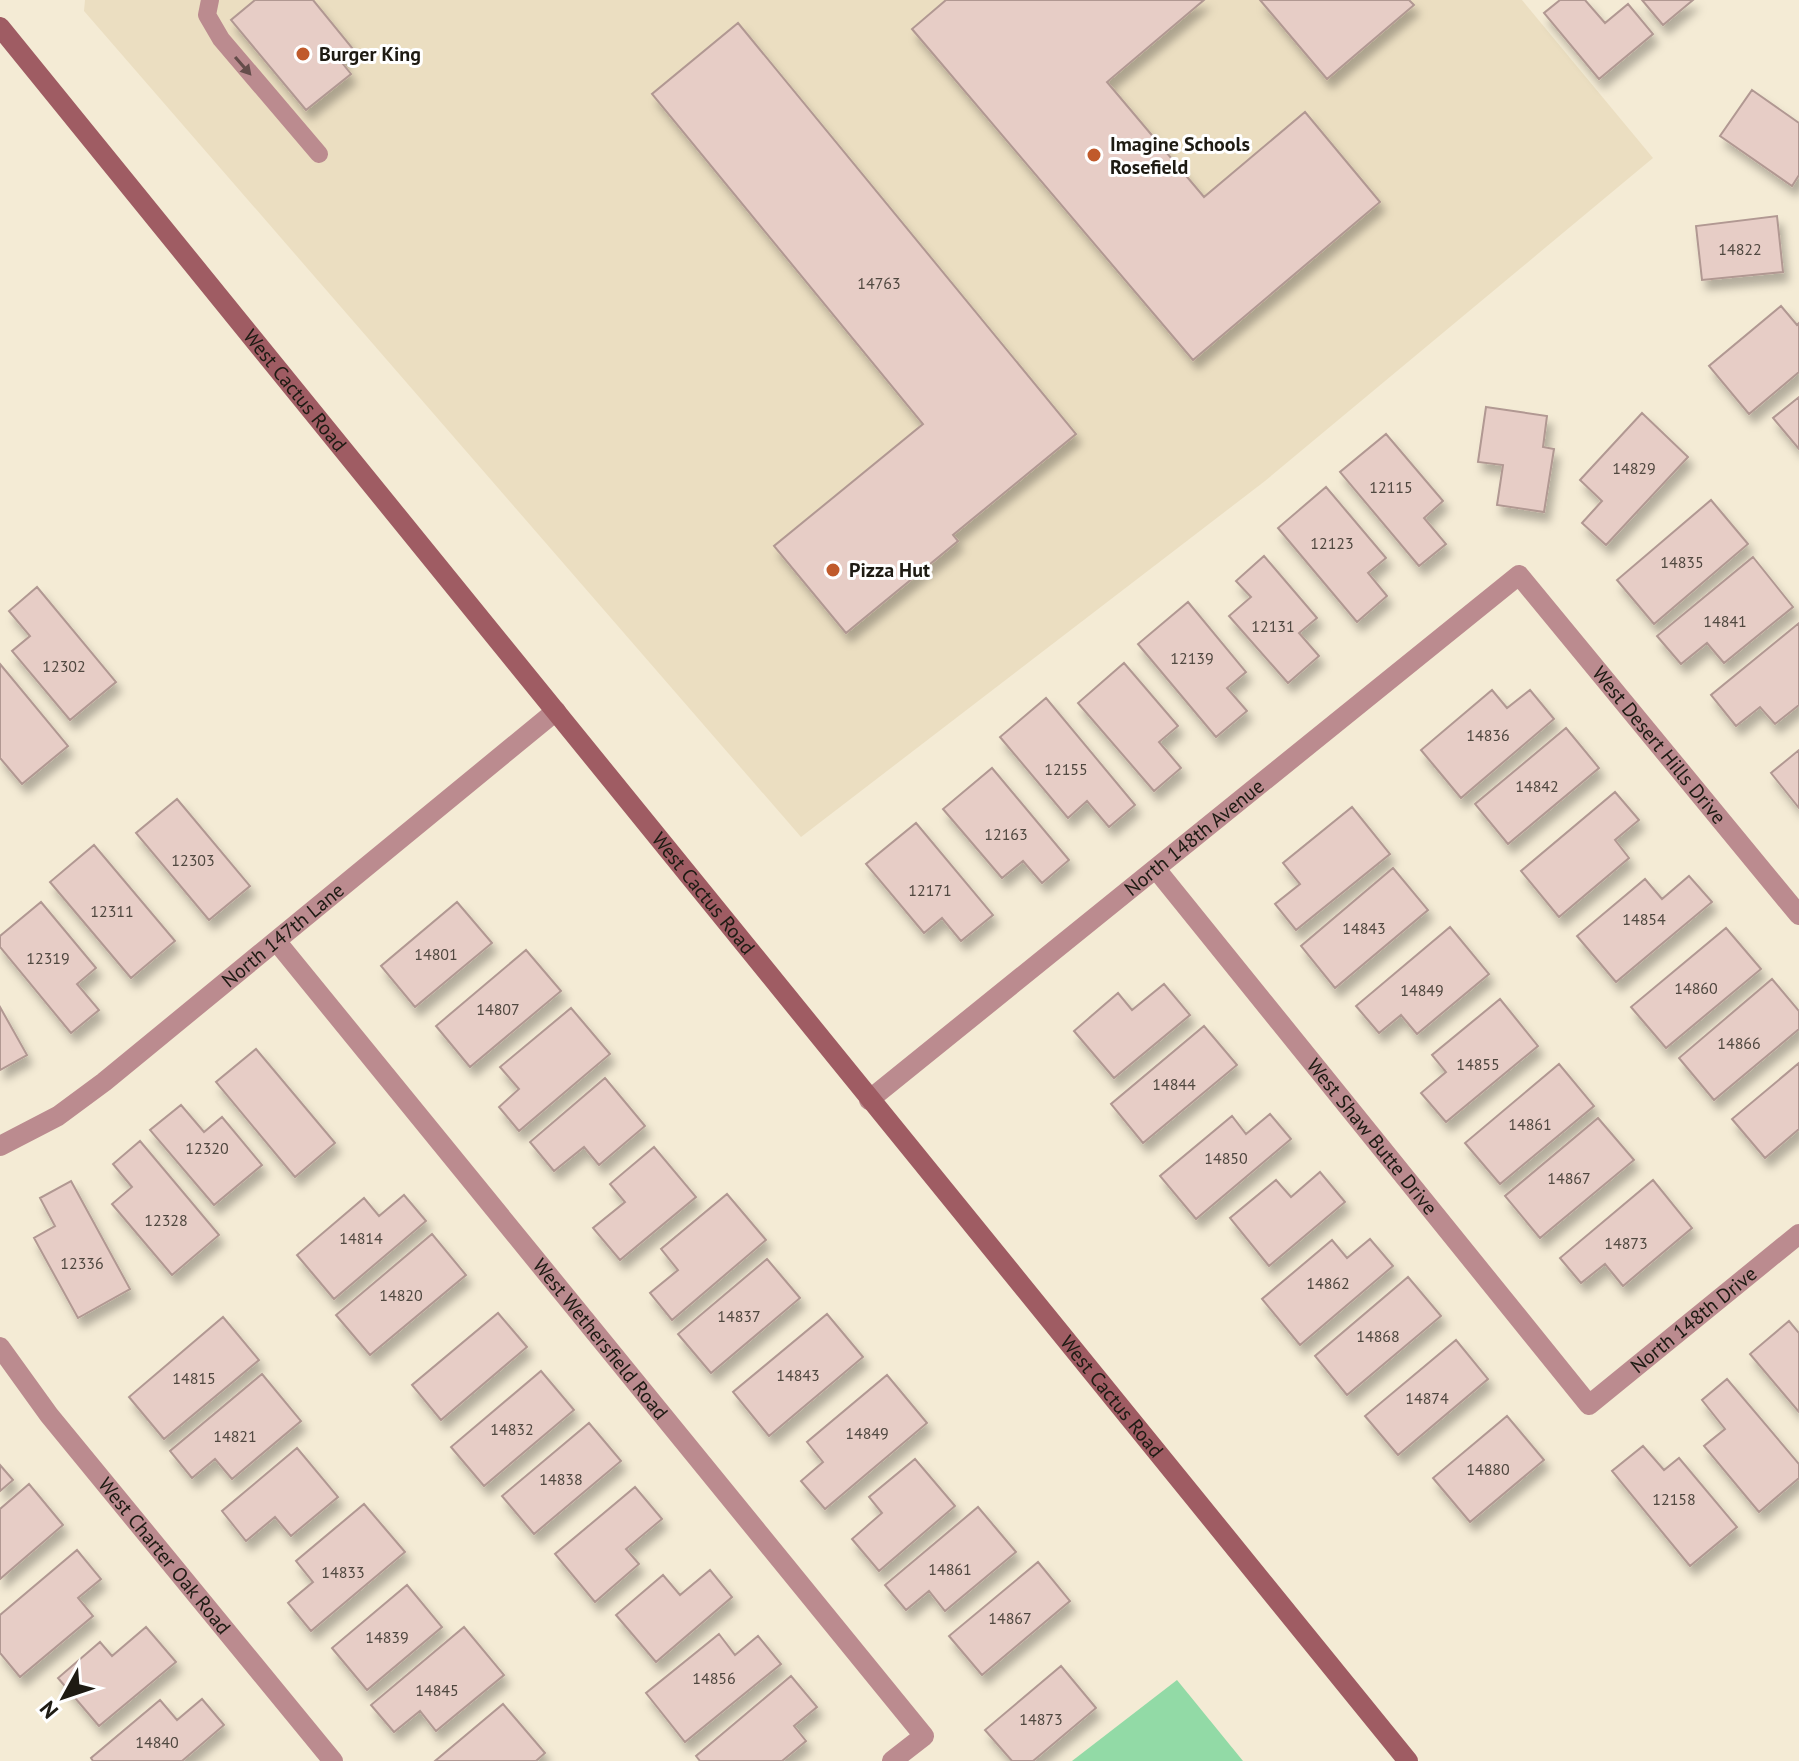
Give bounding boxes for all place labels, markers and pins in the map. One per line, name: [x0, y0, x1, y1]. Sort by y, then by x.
place label: Burger King: [319, 41, 421, 67]
marker: Burger King: [294, 45, 312, 63]
place label: Imagine Schools Rosefield: [1110, 131, 1250, 180]
marker: Imagine Schools Rosefield: [1085, 146, 1103, 164]
place label: Pizza Hut: [849, 557, 930, 583]
marker: Pizza Hut: [824, 561, 842, 579]

